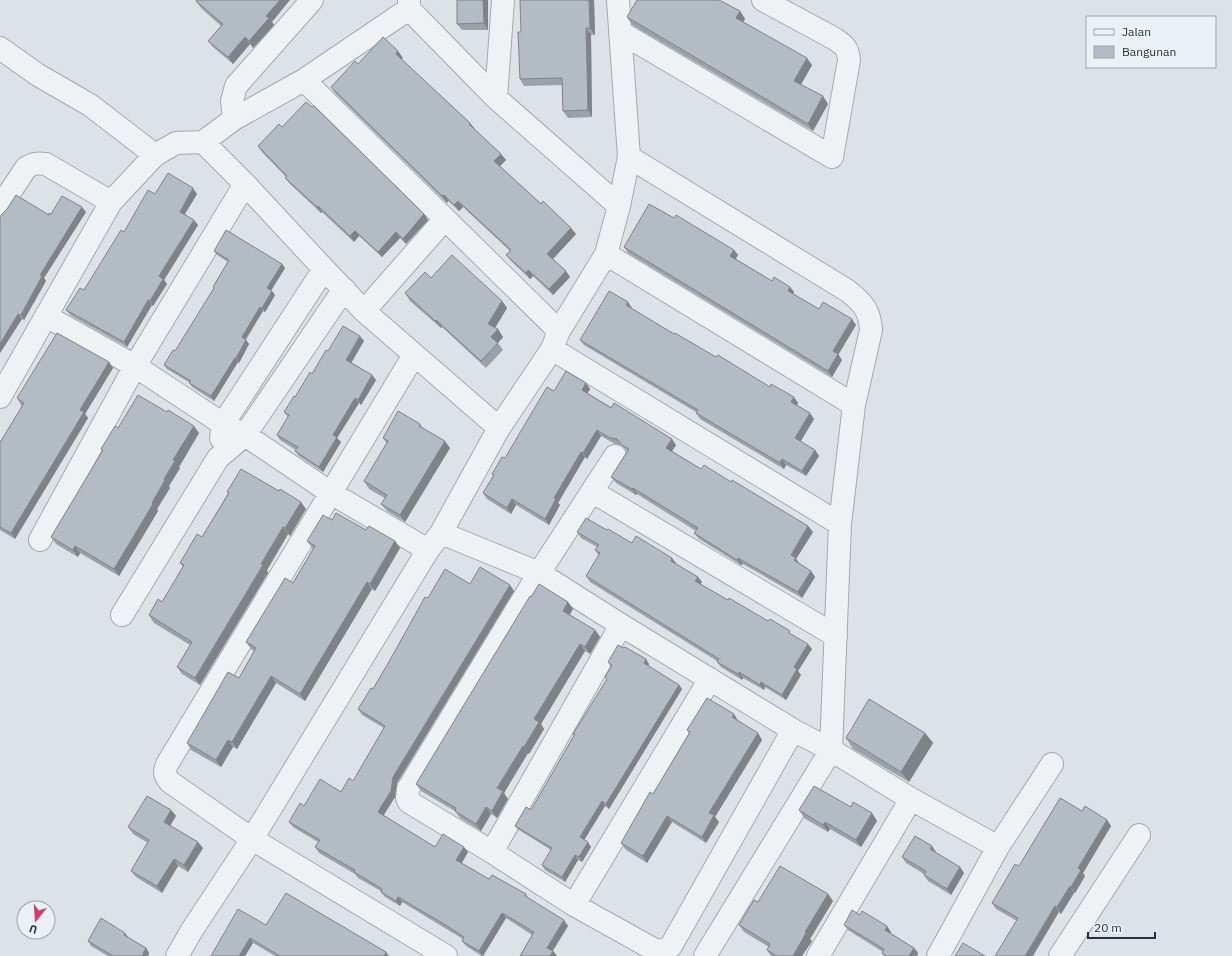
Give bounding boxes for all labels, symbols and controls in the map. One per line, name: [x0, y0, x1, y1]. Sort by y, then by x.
legend: [1086, 16, 1216, 68]
text: Jalan: [1122, 24, 1151, 39]
text: Bangunan: [1122, 44, 1176, 59]
north arrow: [16, 900, 56, 940]
scale bar: [1088, 914, 1155, 940]
text: 20 m: [1094, 920, 1122, 935]
text: U: [27, 922, 39, 937]

